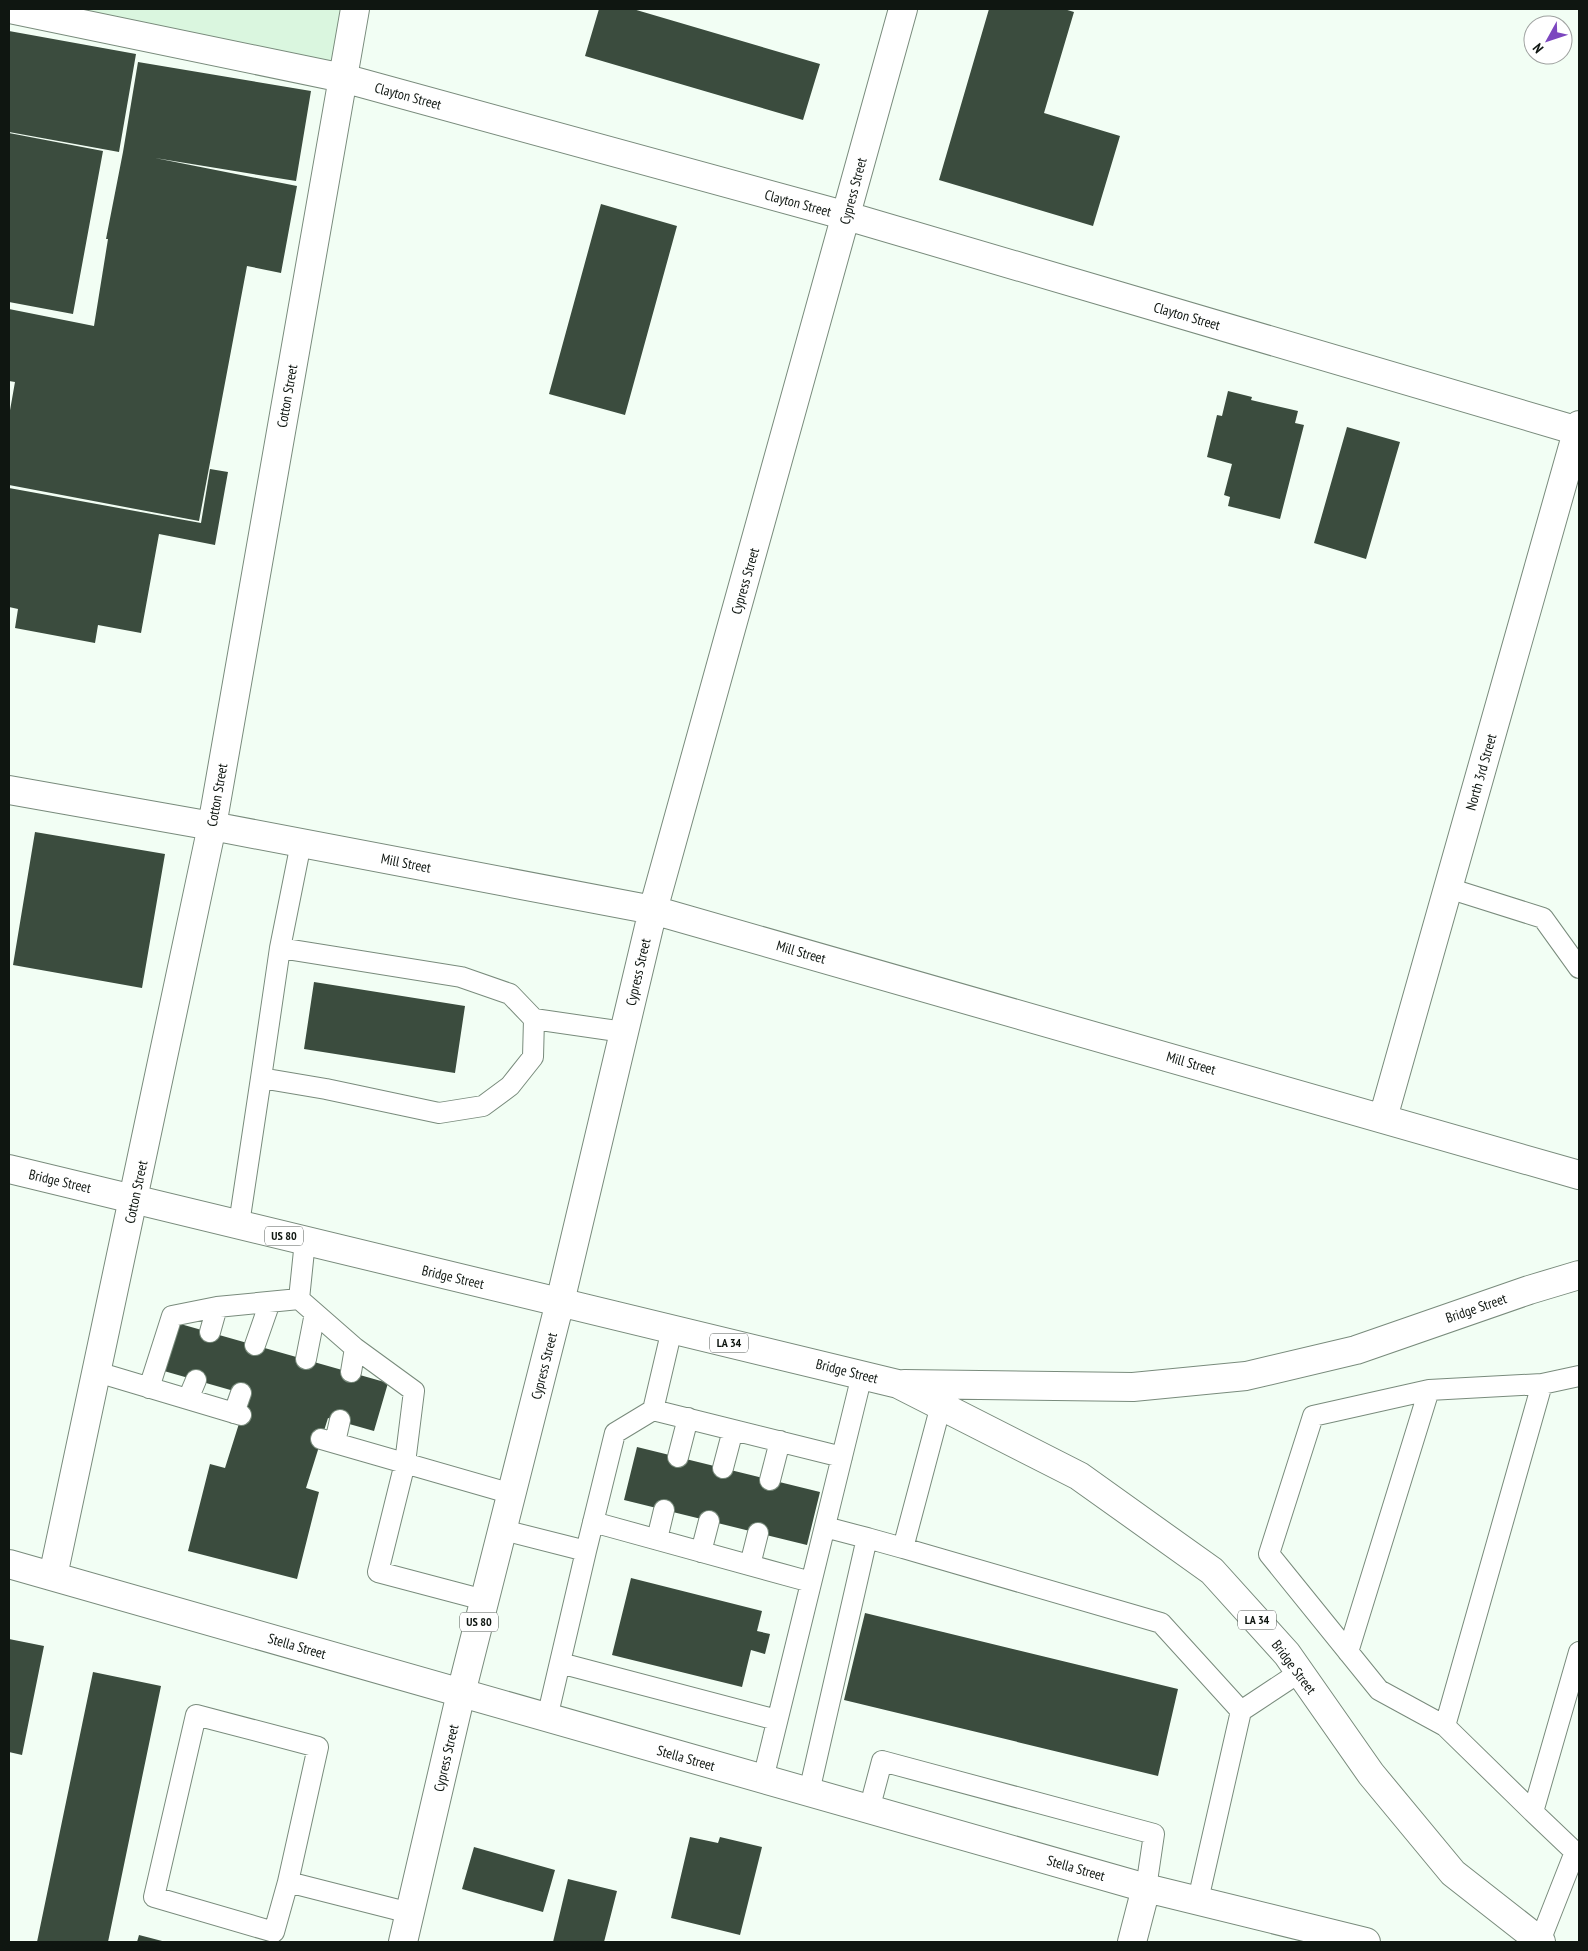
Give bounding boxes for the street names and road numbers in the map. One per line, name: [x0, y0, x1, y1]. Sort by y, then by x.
street label: Clayton Street: [373, 78, 444, 114]
street label: Cypress Street: [835, 156, 871, 226]
street label: Clayton Street: [763, 185, 834, 221]
street label: Clayton Street: [1152, 298, 1223, 334]
street label: Cotton Street: [273, 363, 301, 429]
street label: Cypress Street: [727, 546, 763, 616]
street label: North 3rd Street: [1461, 731, 1501, 812]
street label: Cotton Street: [203, 762, 231, 828]
street label: Mill Street: [380, 849, 433, 877]
street label: Mill Street: [774, 936, 828, 968]
street label: Cypress Street: [622, 937, 654, 1007]
street label: Mill Street: [1164, 1047, 1218, 1079]
street label: Cotton Street: [121, 1159, 151, 1225]
street label: Bridge Street: [27, 1165, 93, 1197]
road number: US 80: [265, 1226, 303, 1246]
street label: Bridge Street: [420, 1261, 486, 1293]
street label: Bridge Street: [1443, 1289, 1509, 1327]
street label: Cypress Street: [527, 1331, 561, 1401]
road number: LA 34: [710, 1334, 748, 1352]
street label: Bridge Street: [814, 1355, 880, 1387]
road number: LA 34: [1238, 1610, 1276, 1630]
road number: US 80: [460, 1612, 498, 1631]
street label: Stella Street: [266, 1629, 328, 1663]
street label: Bridge Street: [1268, 1636, 1320, 1698]
street label: Cypress Street: [430, 1723, 462, 1793]
street label: Stella Street: [655, 1741, 717, 1775]
street label: Stella Street: [1045, 1851, 1107, 1885]

